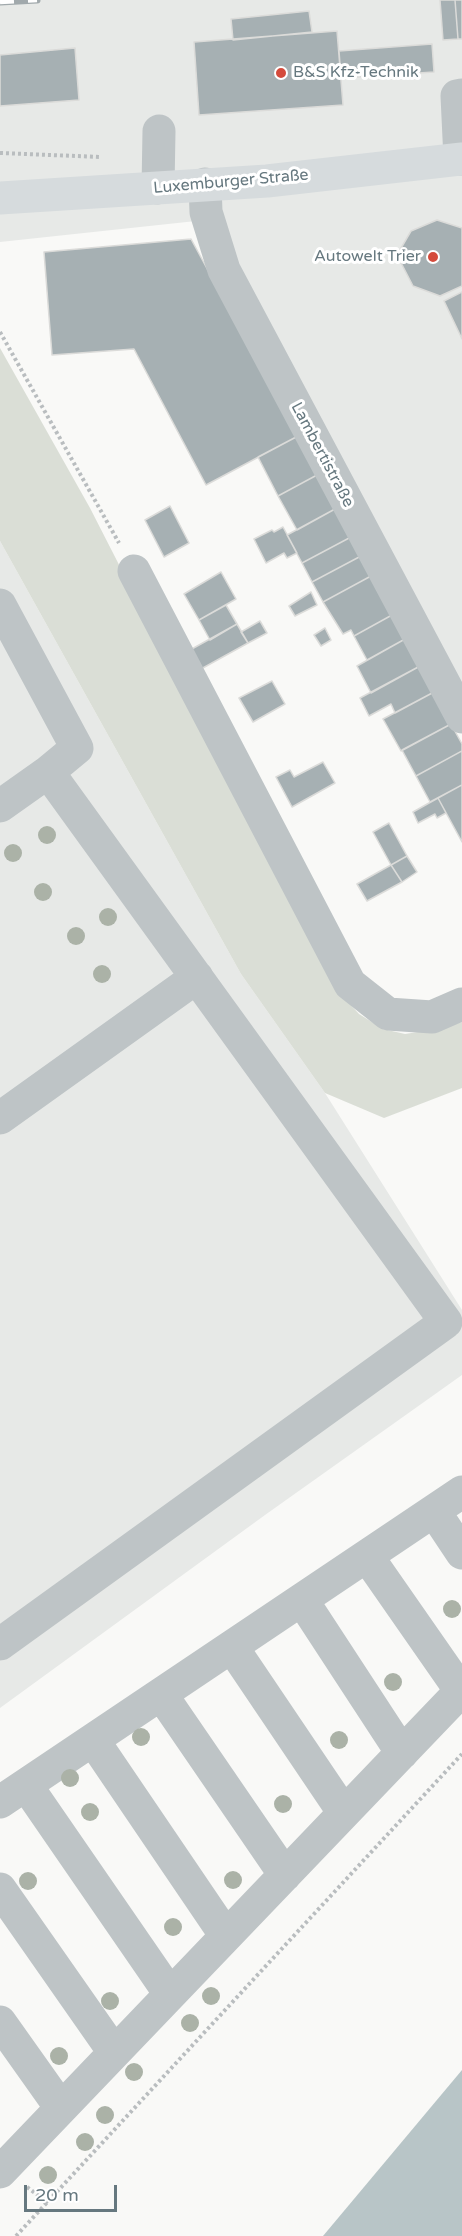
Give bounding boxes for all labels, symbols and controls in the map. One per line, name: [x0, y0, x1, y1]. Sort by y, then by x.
place label: B&S Kfz-Technik: [293, 63, 419, 83]
marker: B&S Kfz-Technik: [274, 66, 288, 80]
street label: Luxemburger Straße: [153, 166, 309, 198]
place label: Autowelt Trier: [314, 247, 421, 267]
marker: Autowelt Trier: [426, 250, 440, 264]
street label: Lambertistraße: [286, 399, 358, 511]
scale bar: [27, 2173, 120, 2211]
text: 20 m: [35, 2184, 79, 2206]

